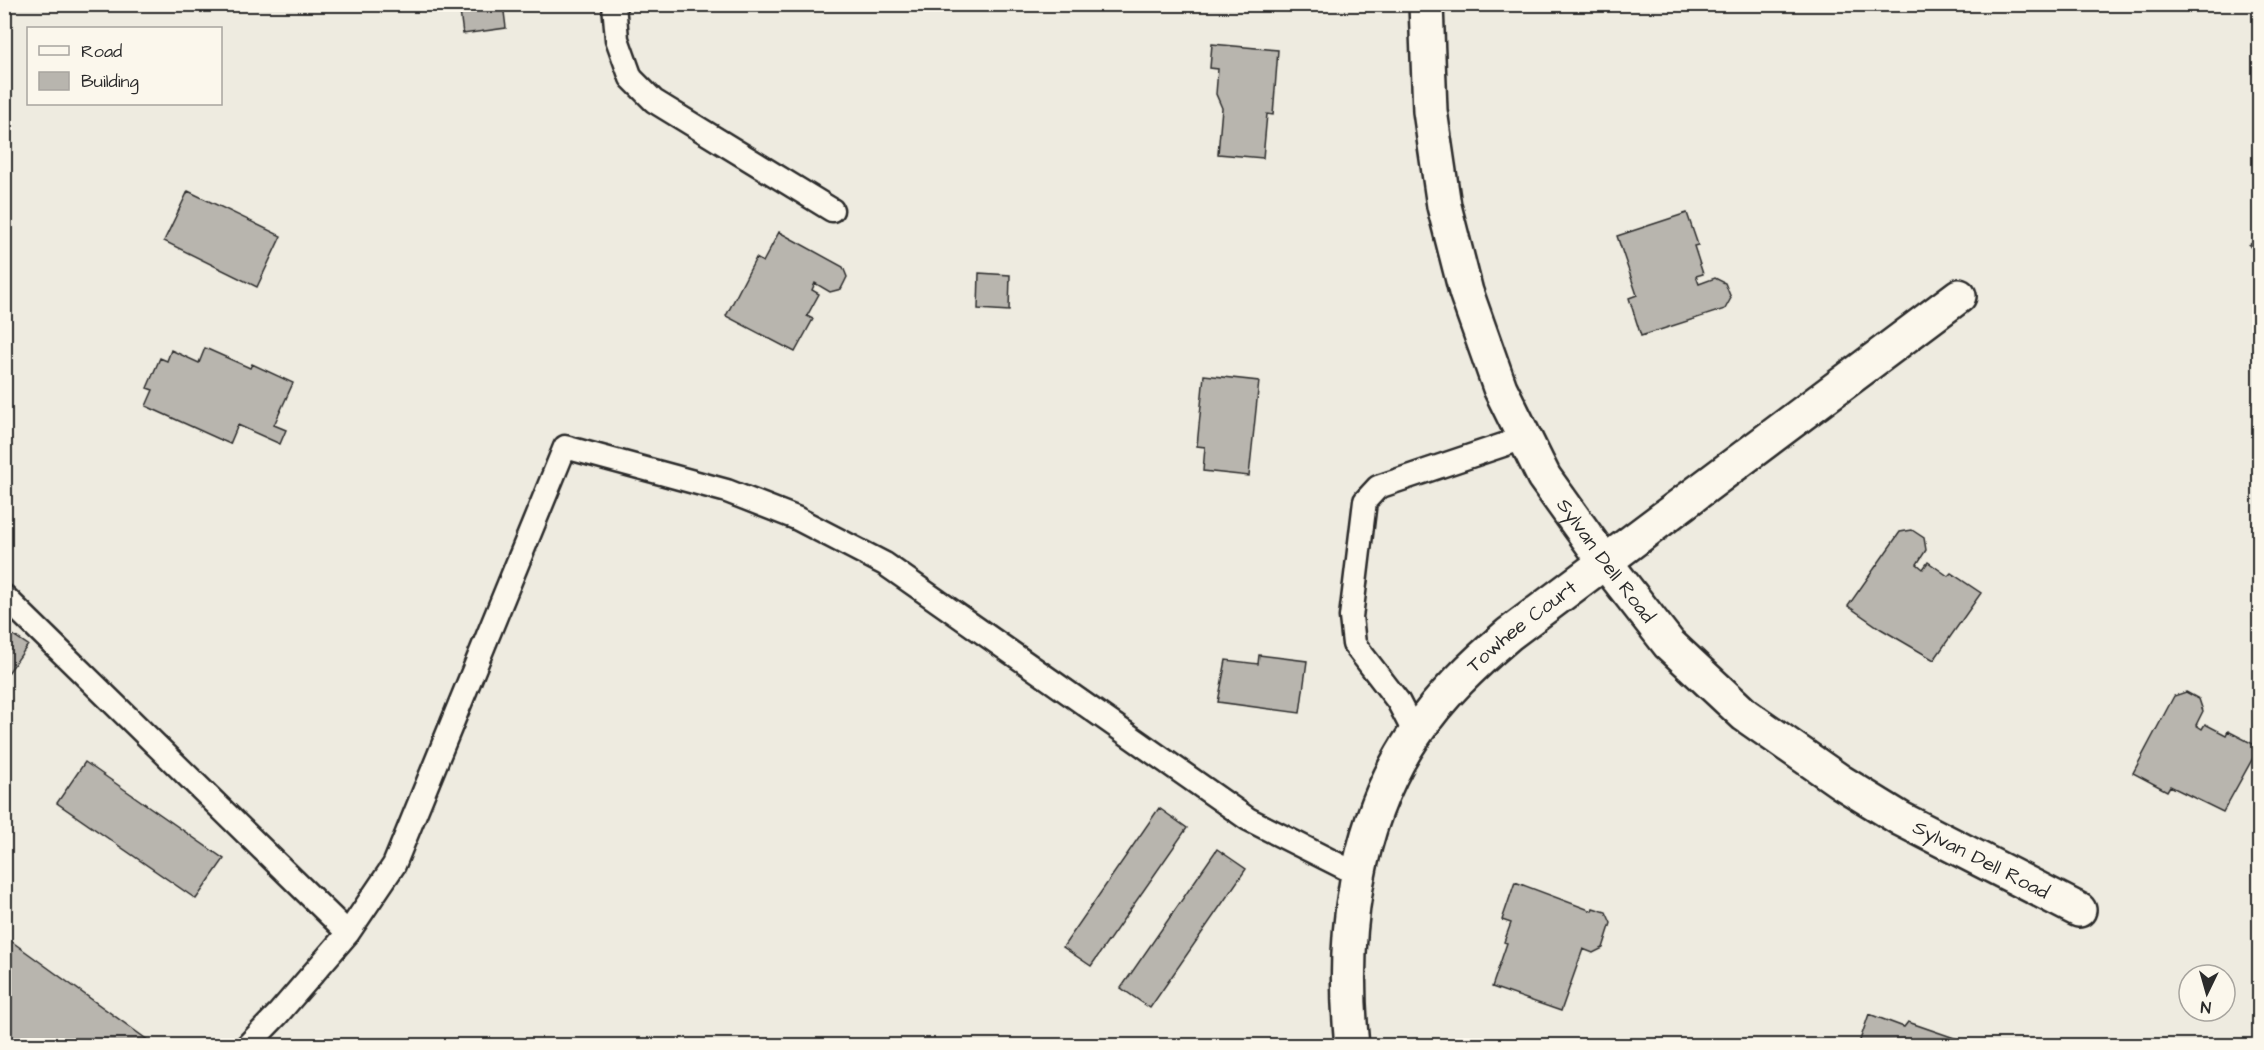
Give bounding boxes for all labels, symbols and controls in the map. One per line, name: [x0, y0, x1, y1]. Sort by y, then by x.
legend: [27, 27, 222, 105]
text: Road: [81, 39, 122, 64]
text: Building: [81, 69, 139, 95]
street label: Sylvan Dell Road: [1550, 493, 1662, 629]
street label: Towhee Court: [1460, 574, 1583, 679]
street label: Sylvan Dell Road: [1908, 813, 2054, 906]
north arrow: [2177, 963, 2237, 1023]
text: N: [2200, 996, 2212, 1018]

